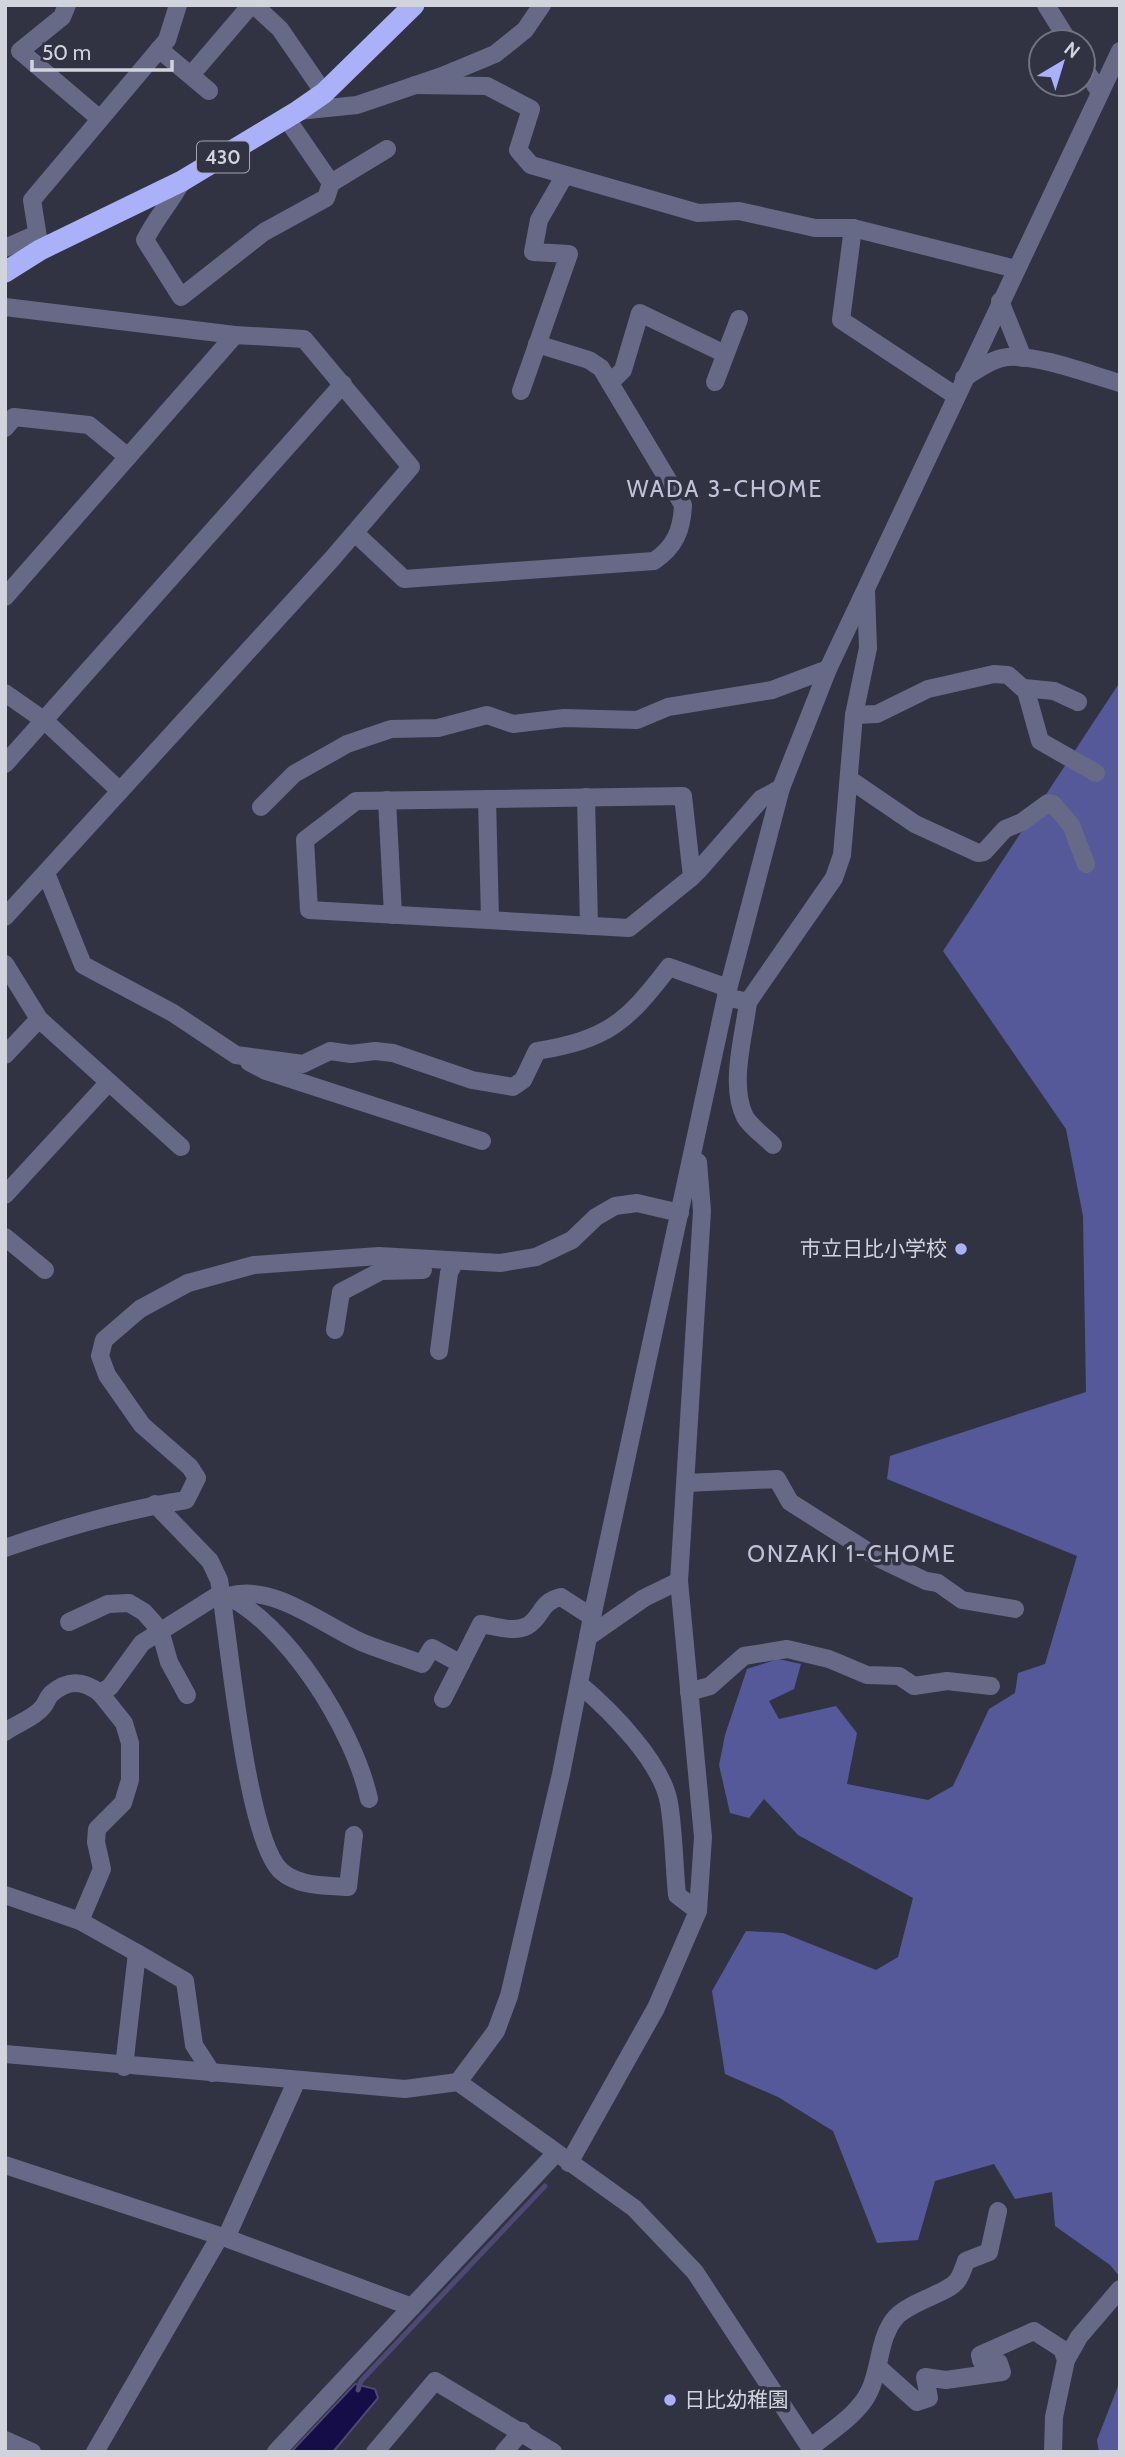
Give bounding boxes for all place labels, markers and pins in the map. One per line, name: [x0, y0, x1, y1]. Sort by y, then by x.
place label: 市立日比小学校: [800, 1236, 947, 1261]
marker: 市立日比小学校: [953, 1241, 969, 1257]
place label: 日比幼稚園: [684, 2387, 789, 2412]
marker: 日比幼稚園: [662, 2392, 678, 2408]

